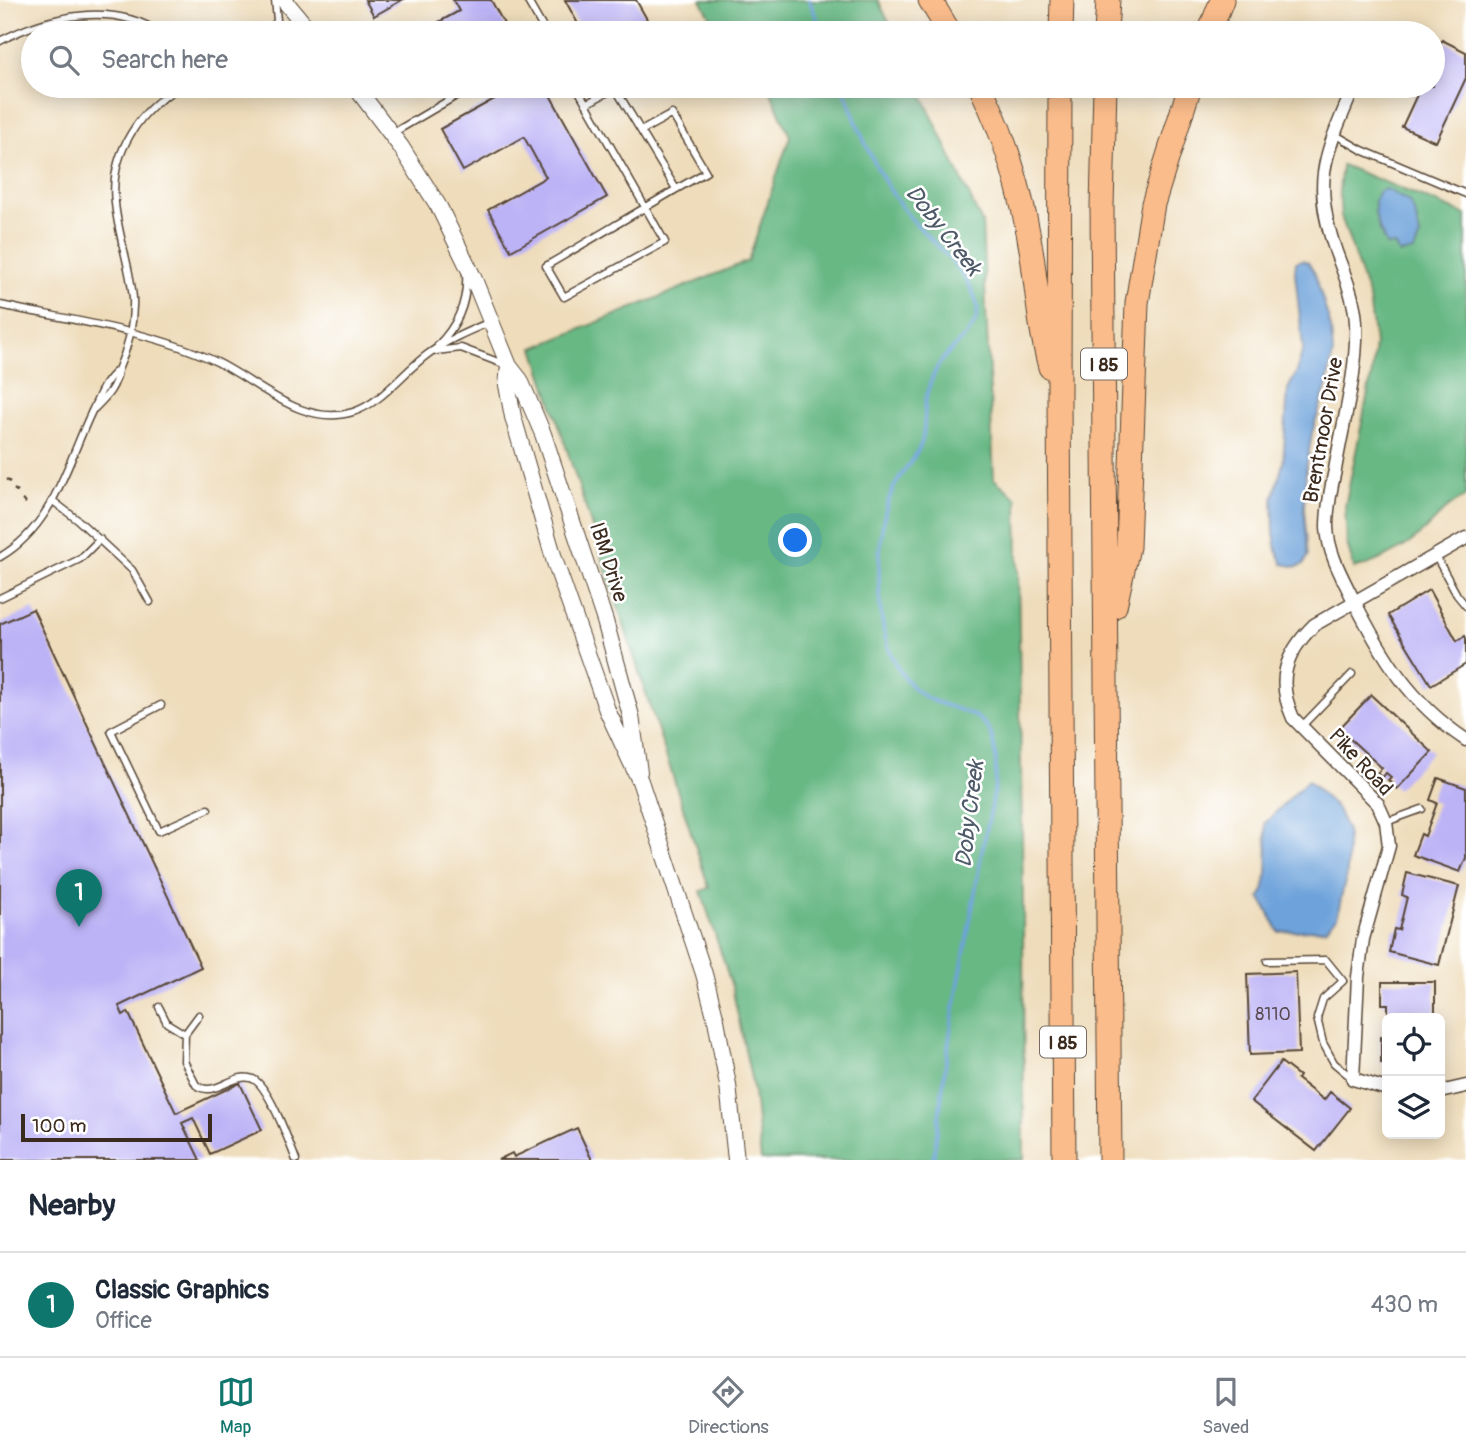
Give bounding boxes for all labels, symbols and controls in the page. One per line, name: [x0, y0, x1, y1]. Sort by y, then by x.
search box: [21, 21, 1445, 98]
icon: search: [45, 41, 83, 79]
text: Search here: [101, 44, 228, 76]
water label: Doby Creek: [899, 179, 989, 283]
road number: I 85: [1081, 348, 1127, 380]
street label: Brentmoor Drive: [1297, 355, 1350, 505]
street label: IBM Drive: [583, 519, 634, 606]
your location: [778, 523, 812, 557]
street label: Pike Road: [1323, 723, 1399, 802]
water label: Doby Creek: [949, 757, 991, 869]
pin: 1: [56, 869, 102, 927]
house number: 8110: [1255, 1003, 1291, 1026]
map controls: [1382, 1013, 1445, 1139]
button: locate: [1382, 1013, 1445, 1076]
road number: I 85: [1040, 1026, 1086, 1058]
button: layers: [1382, 1076, 1445, 1139]
scale bar: [21, 1111, 212, 1143]
text: 100 m: [32, 1114, 86, 1138]
text: Nearby: [28, 1187, 115, 1224]
text: Classic Graphics: [95, 1274, 269, 1306]
text: 1: [47, 1290, 56, 1319]
text: 430 m: [1371, 1290, 1438, 1319]
text: Office: [95, 1306, 152, 1335]
tab: Map: [217, 1373, 255, 1439]
tab: Directions: [688, 1373, 769, 1439]
tab: Saved: [1202, 1373, 1249, 1439]

